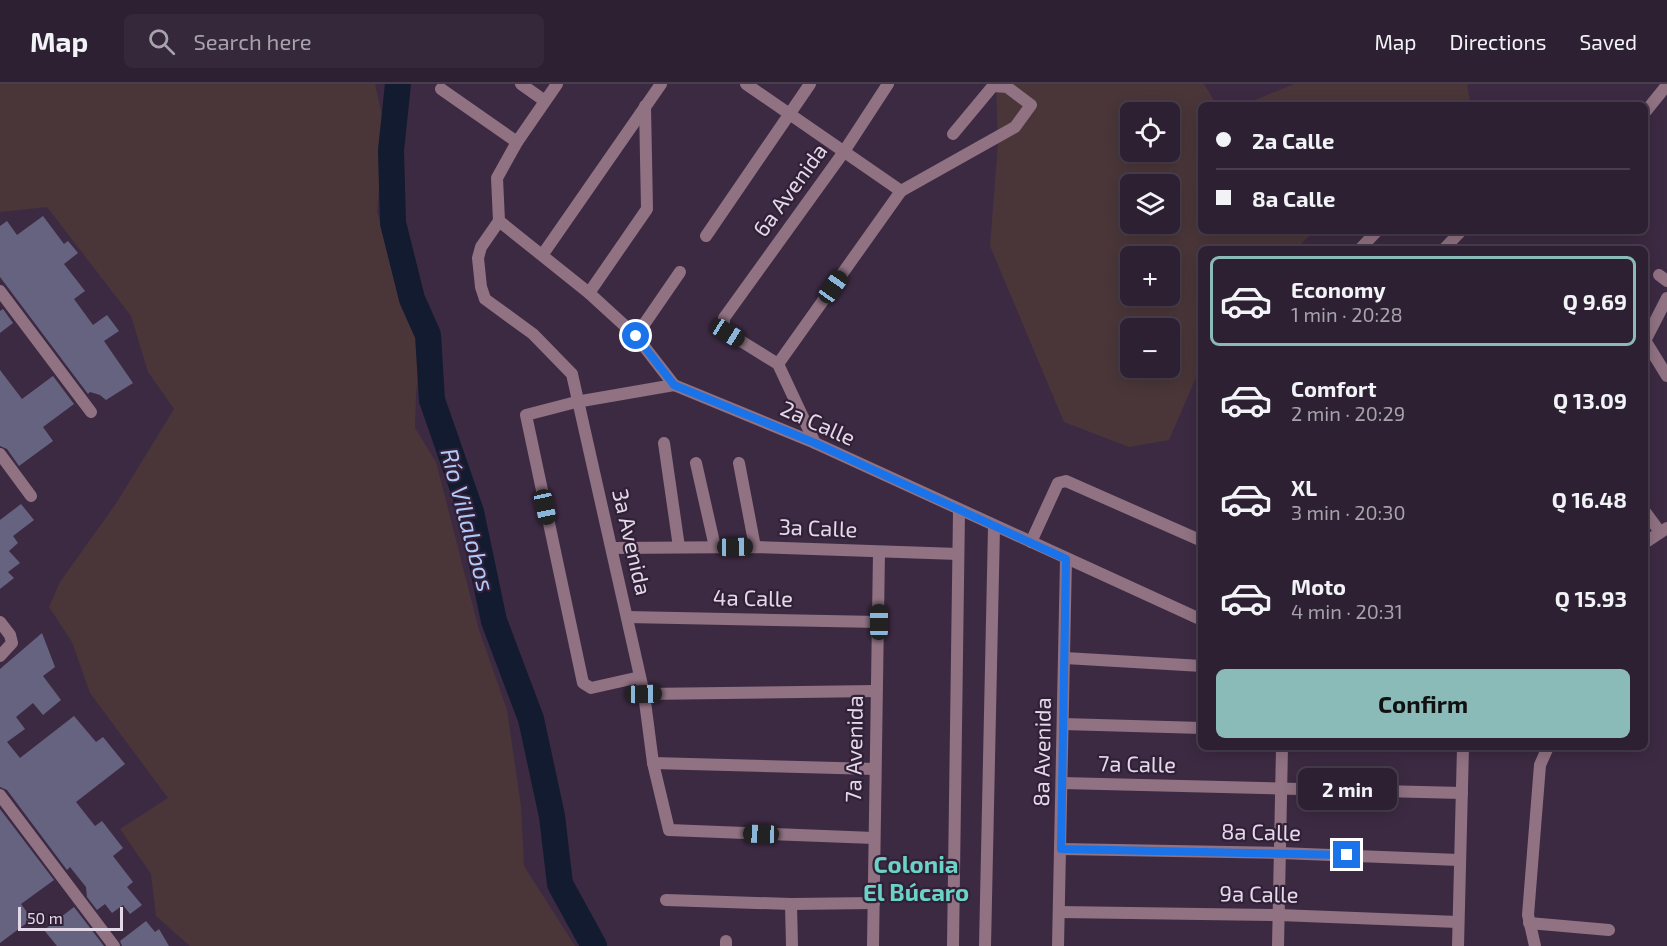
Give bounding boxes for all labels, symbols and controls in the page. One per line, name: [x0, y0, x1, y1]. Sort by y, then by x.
search box: [124, 14, 544, 68]
text: Map: [30, 24, 88, 58]
icon: search: [145, 25, 178, 58]
text: Search here: [193, 28, 312, 54]
text: Map: [1374, 29, 1417, 54]
text: Directions: [1450, 29, 1546, 54]
text: Saved: [1579, 29, 1637, 54]
map controls: [1120, 102, 1180, 378]
button: locate: [1120, 102, 1180, 162]
text: 2a Calle: [1252, 127, 1334, 153]
street label: 6a Avenida: [747, 138, 832, 241]
button: layers: [1120, 174, 1180, 234]
text: 8a Calle: [1252, 185, 1335, 211]
button: +: [1120, 246, 1180, 306]
car: [815, 267, 851, 307]
icon: car: [1219, 274, 1273, 328]
text: Economy: [1291, 276, 1386, 302]
text: Q 9.69: [1563, 288, 1627, 314]
text: 1 min · 20:28: [1291, 302, 1403, 326]
car: [708, 316, 748, 350]
button: −: [1120, 318, 1180, 378]
route start: [622, 322, 649, 349]
icon: car: [1219, 373, 1273, 427]
text: Comfort: [1291, 375, 1376, 401]
text: Q 13.09: [1553, 387, 1627, 413]
street label: 2a Calle: [777, 394, 860, 450]
text: 2 min · 20:29: [1291, 401, 1405, 425]
water label: Río Villalobos: [435, 445, 502, 594]
icon: car: [1219, 472, 1273, 526]
text: XL: [1291, 474, 1317, 500]
street label: 3a Avenida: [608, 486, 658, 597]
text: Q 16.48: [1552, 486, 1627, 512]
car: [532, 488, 558, 526]
text: 3 min · 20:30: [1291, 500, 1406, 524]
street label: 3a Calle: [778, 513, 858, 541]
car: [717, 538, 753, 556]
icon: car: [1219, 571, 1273, 625]
text: Moto: [1291, 573, 1346, 599]
street label: 4a Calle: [713, 583, 793, 611]
text: Q 15.93: [1555, 585, 1627, 611]
text: 4 min · 20:31: [1291, 599, 1403, 623]
car: [870, 604, 888, 640]
button: Confirm: [1216, 669, 1630, 738]
car: [626, 685, 662, 703]
street label: 7a Avenida: [839, 695, 867, 803]
street label: 8a Avenida: [1027, 697, 1055, 807]
street label: 7a Calle: [1098, 749, 1176, 777]
callout: 2 min: [1298, 768, 1396, 810]
text: 2 min: [1322, 777, 1373, 801]
street label: 8a Calle: [1221, 817, 1301, 845]
car: [743, 824, 779, 844]
route end: [1333, 841, 1360, 868]
district label: Colonia El Búcaro: [863, 849, 969, 906]
street label: 9a Calle: [1219, 879, 1299, 907]
scale bar: [18, 904, 123, 932]
text: 50 m: [27, 908, 63, 927]

